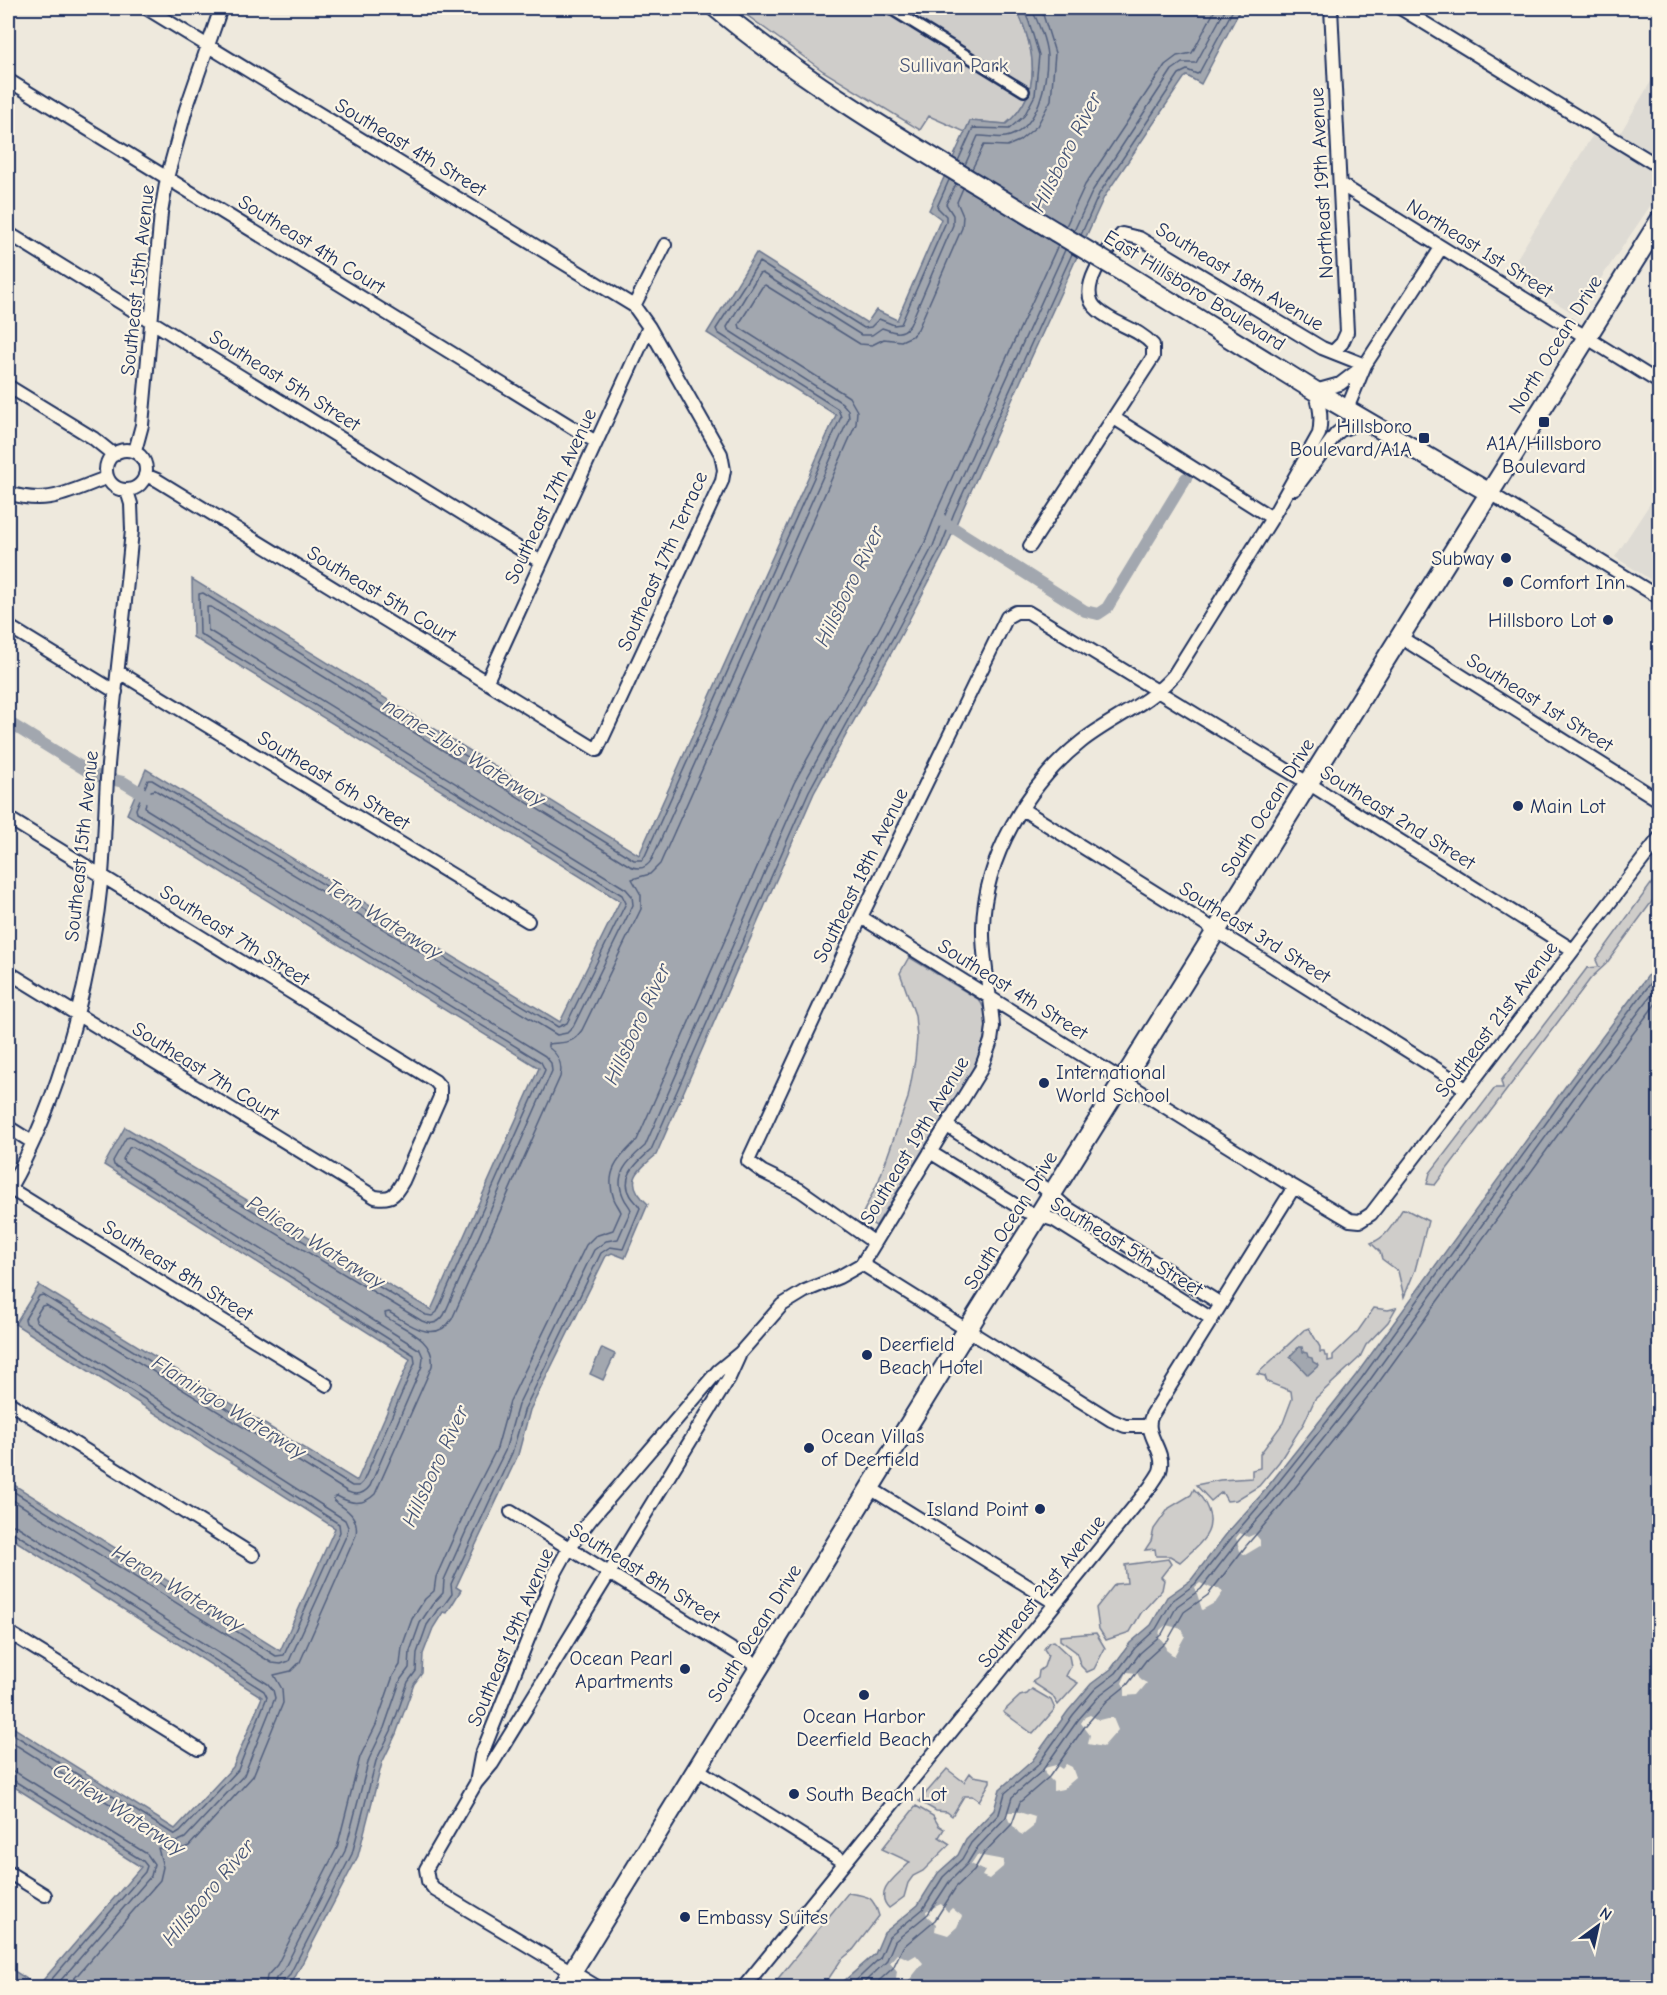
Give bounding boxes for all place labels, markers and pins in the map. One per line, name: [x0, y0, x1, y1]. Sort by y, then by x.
place label: Hillsboro Boulevard/A1A: [1290, 415, 1412, 461]
marker: A1A/Hillsboro Boulevard: [1537, 415, 1551, 429]
marker: Hillsboro Boulevard/A1A: [1417, 431, 1431, 445]
place label: A1A/Hillsboro Boulevard: [1486, 432, 1602, 478]
place label: Subway: [1431, 547, 1494, 570]
marker: Subway: [1499, 551, 1513, 565]
place label: Comfort Inn: [1520, 571, 1626, 594]
marker: Comfort Inn: [1501, 575, 1515, 589]
place label: Hillsboro Lot: [1488, 609, 1597, 632]
marker: Hillsboro Lot: [1601, 613, 1615, 627]
place label: Main Lot: [1530, 795, 1606, 818]
marker: Main Lot: [1511, 799, 1525, 813]
place label: International World School: [1056, 1061, 1170, 1107]
marker: International World School: [1037, 1076, 1051, 1090]
place label: Deerfield Beach Hotel: [879, 1333, 983, 1379]
marker: Deerfield Beach Hotel: [860, 1348, 874, 1362]
place label: Ocean Villas of Deerfield: [821, 1425, 924, 1471]
marker: Ocean Villas of Deerfield: [802, 1441, 816, 1455]
place label: Island Point: [927, 1498, 1029, 1521]
marker: Island Point: [1033, 1502, 1047, 1516]
place label: Ocean Pearl Apartments: [569, 1647, 673, 1693]
marker: Ocean Pearl Apartments: [678, 1662, 692, 1676]
marker: Ocean Harbor Deerfield Beach: [857, 1688, 871, 1702]
place label: Ocean Harbor Deerfield Beach: [796, 1705, 932, 1751]
place label: South Beach Lot: [806, 1783, 948, 1806]
marker: South Beach Lot: [787, 1787, 801, 1801]
place label: Embassy Suites: [697, 1906, 828, 1929]
marker: Embassy Suites: [678, 1910, 692, 1924]

